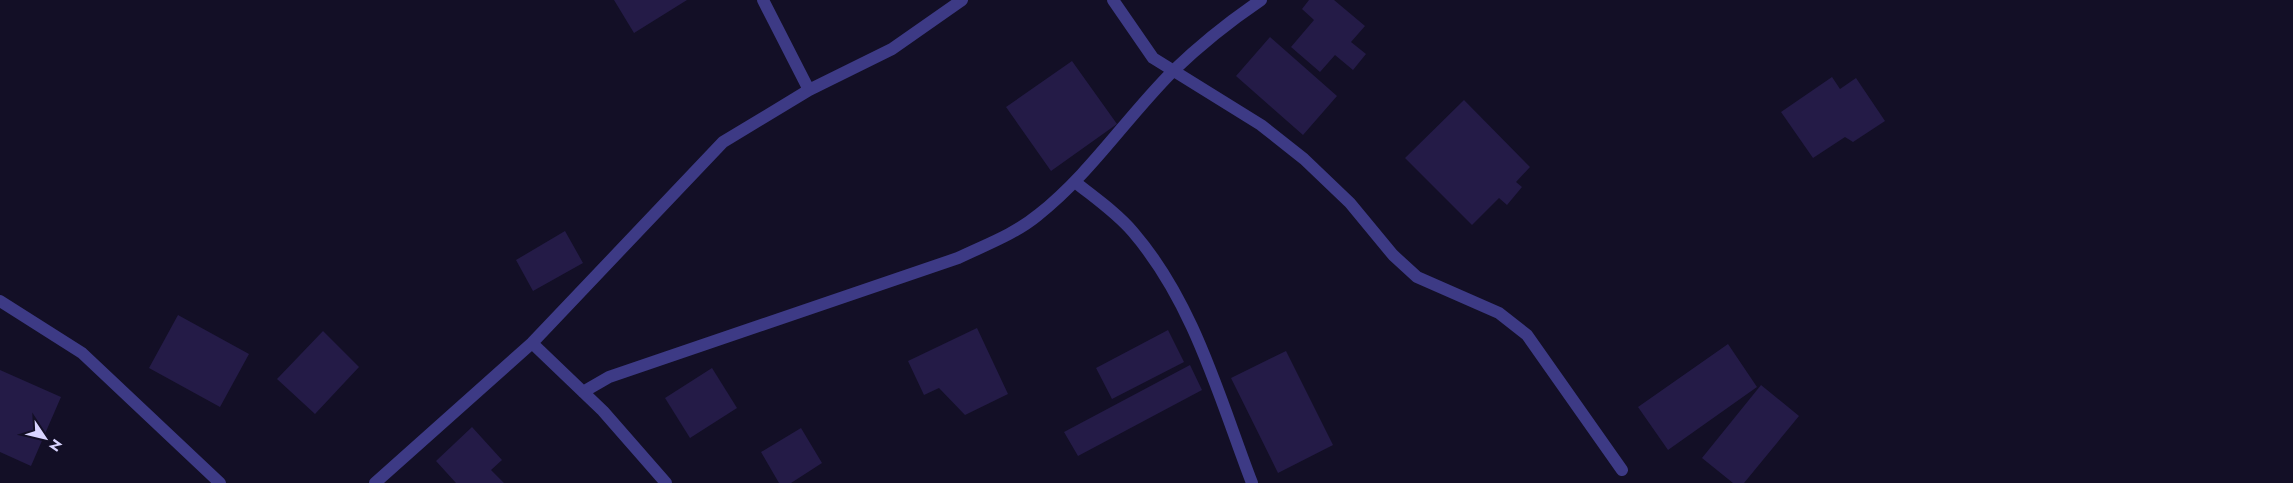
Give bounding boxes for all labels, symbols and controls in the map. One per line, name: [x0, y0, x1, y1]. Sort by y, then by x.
north arrow: [20, 413, 70, 463]
text: N: [44, 435, 67, 456]

